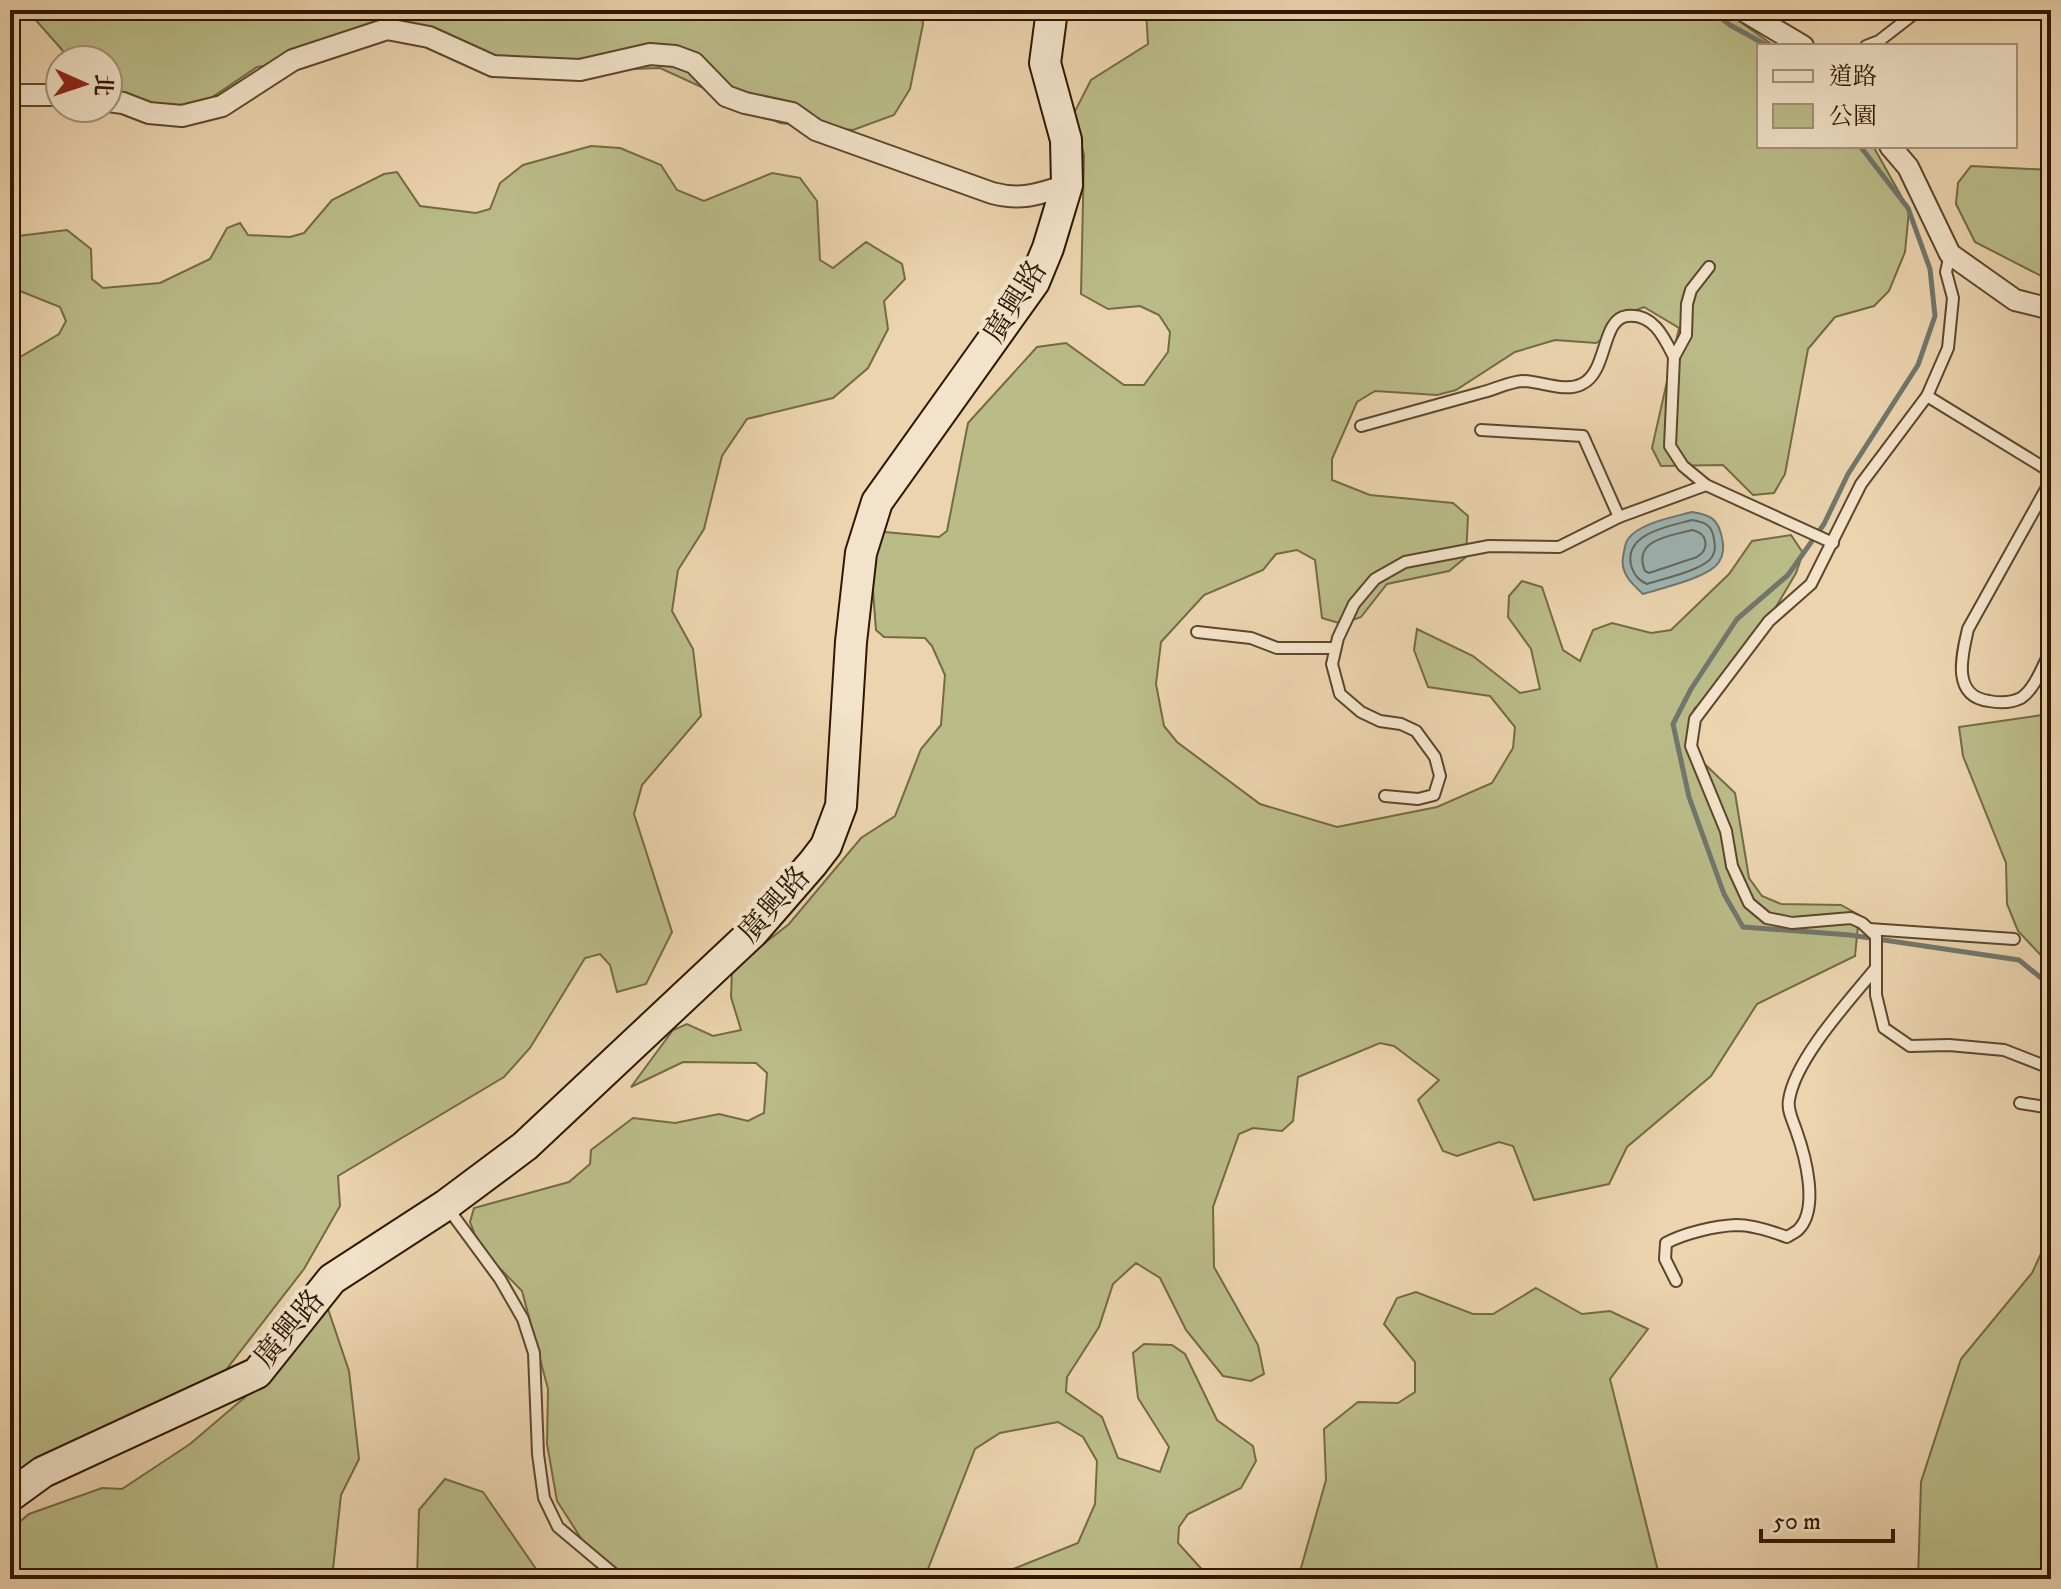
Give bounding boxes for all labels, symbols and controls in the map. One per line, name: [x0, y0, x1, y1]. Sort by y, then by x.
north arrow: [44, 44, 124, 124]
legend: [1757, 44, 2017, 148]
text: 道路: [1829, 62, 1877, 92]
text: 北: [88, 73, 117, 97]
text: 公園: [1829, 102, 1877, 132]
street label: 廣興路: [976, 254, 1056, 350]
street label: 廣興路: [731, 859, 819, 951]
street label: 廣興路: [247, 1283, 333, 1375]
scale bar: [1761, 1493, 1893, 1543]
text: 50 m: [1773, 1507, 1821, 1537]

